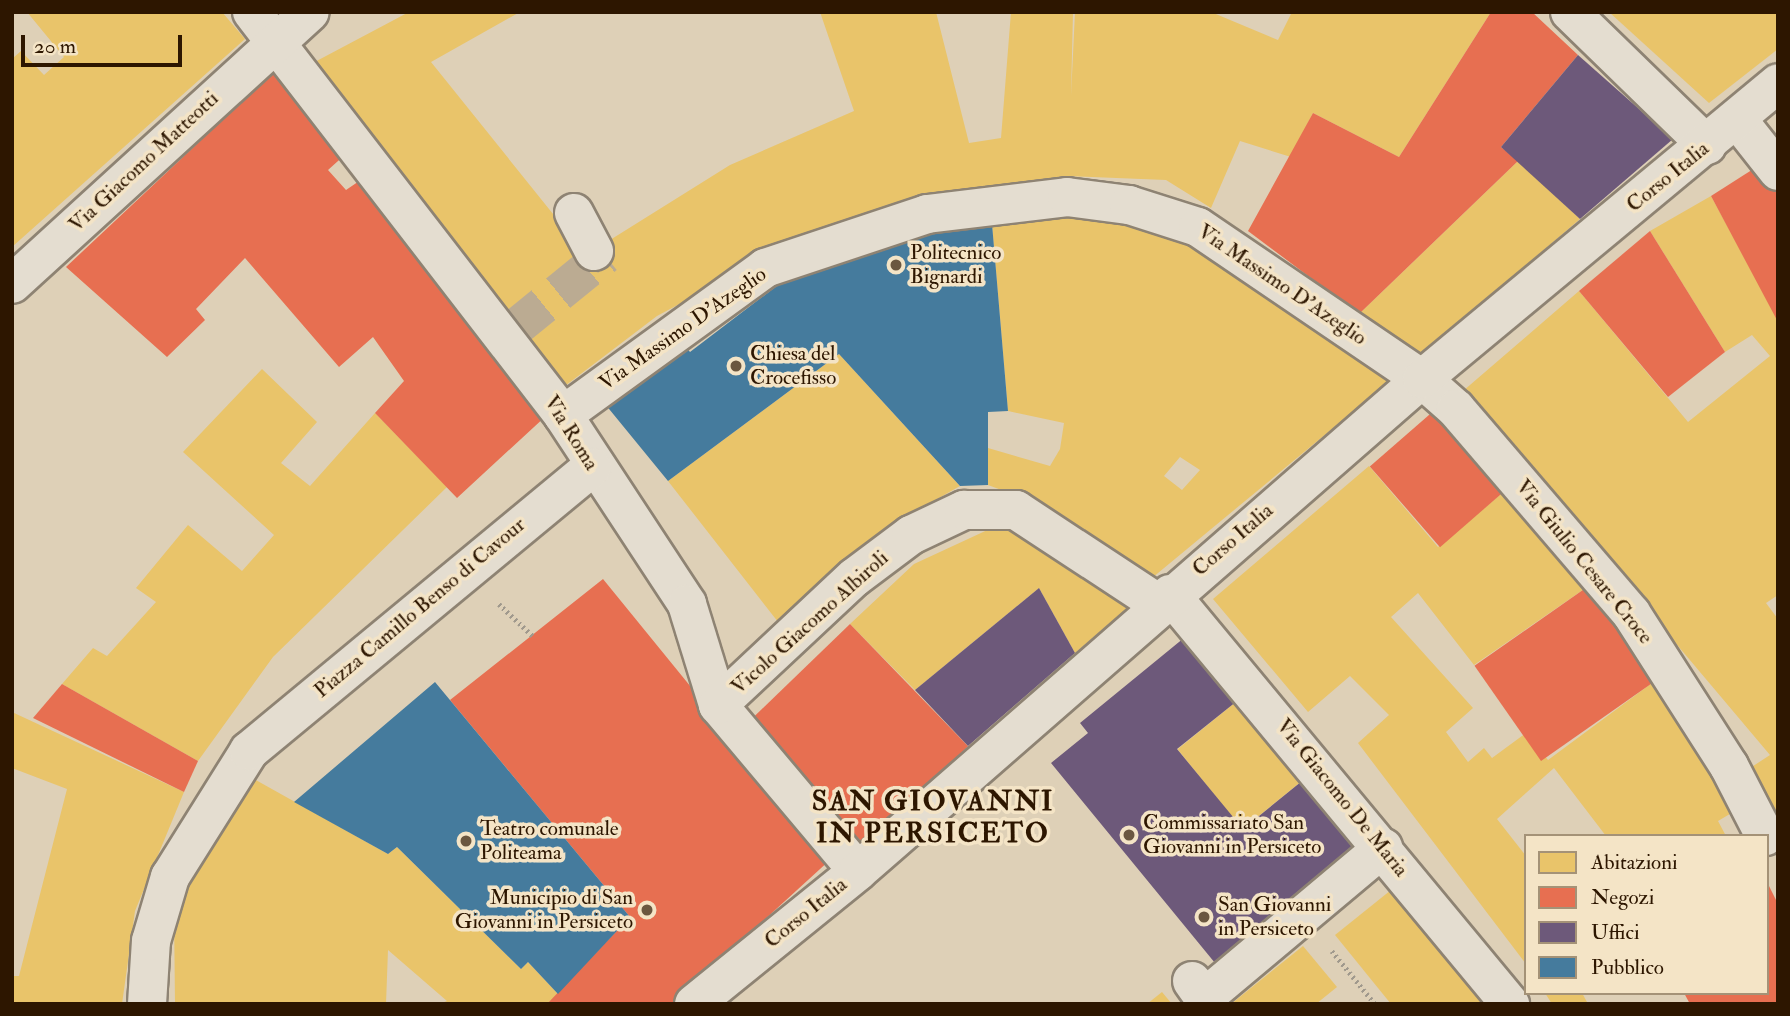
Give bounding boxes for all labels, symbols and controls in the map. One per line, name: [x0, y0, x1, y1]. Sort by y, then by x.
scale bar: [24, 21, 186, 65]
text: 20 m: [34, 33, 76, 60]
street label: Via Giacomo Matteotti: [64, 86, 224, 238]
street label: Corso Italia: [1622, 136, 1714, 218]
street label: Via Massimo D'Azeglio: [1193, 219, 1371, 351]
place label: Politecnico Bignardi: [910, 240, 1001, 290]
marker: Politecnico Bignardi: [888, 257, 904, 273]
street label: Via Massimo D'Azeglio: [595, 262, 771, 396]
place label: Chiesa del Crocefisso: [750, 341, 836, 391]
marker: Chiesa del Crocefisso: [728, 358, 744, 374]
street label: Via Roma: [538, 391, 604, 475]
street label: Via Giulio Cesare Croce: [1510, 475, 1658, 649]
street label: Corso Italia: [1188, 498, 1278, 582]
street label: Piazza Camillo Benso di Cavour: [309, 512, 531, 704]
street label: Vicolo Giacomo Albiroli: [726, 546, 894, 700]
street label: Via Giacomo De Maria: [1271, 714, 1413, 882]
district label: SAN GIOVANNI IN PERSICETO: [813, 785, 1053, 851]
place label: Commissariato San Giovanni in Persiceto: [1143, 810, 1321, 860]
place label: Teatro comunale Politeama: [480, 816, 618, 866]
marker: Commissariato San Giovanni in Persiceto: [1121, 827, 1137, 843]
marker: Teatro comunale Politeama: [458, 833, 474, 849]
legend: [1524, 834, 1769, 995]
text: Abitazioni: [1591, 849, 1678, 876]
street label: Corso Italia: [760, 872, 852, 954]
text: Negozi: [1591, 884, 1654, 911]
place label: Municipio di San Giovanni in Persiceto: [455, 885, 633, 935]
place label: San Giovanni in Persiceto: [1218, 892, 1331, 942]
marker: Municipio di San Giovanni in Persiceto: [639, 902, 655, 918]
marker: San Giovanni in Persiceto: [1196, 909, 1212, 925]
text: Uffici: [1591, 919, 1640, 946]
text: Pubblico: [1591, 954, 1664, 981]

